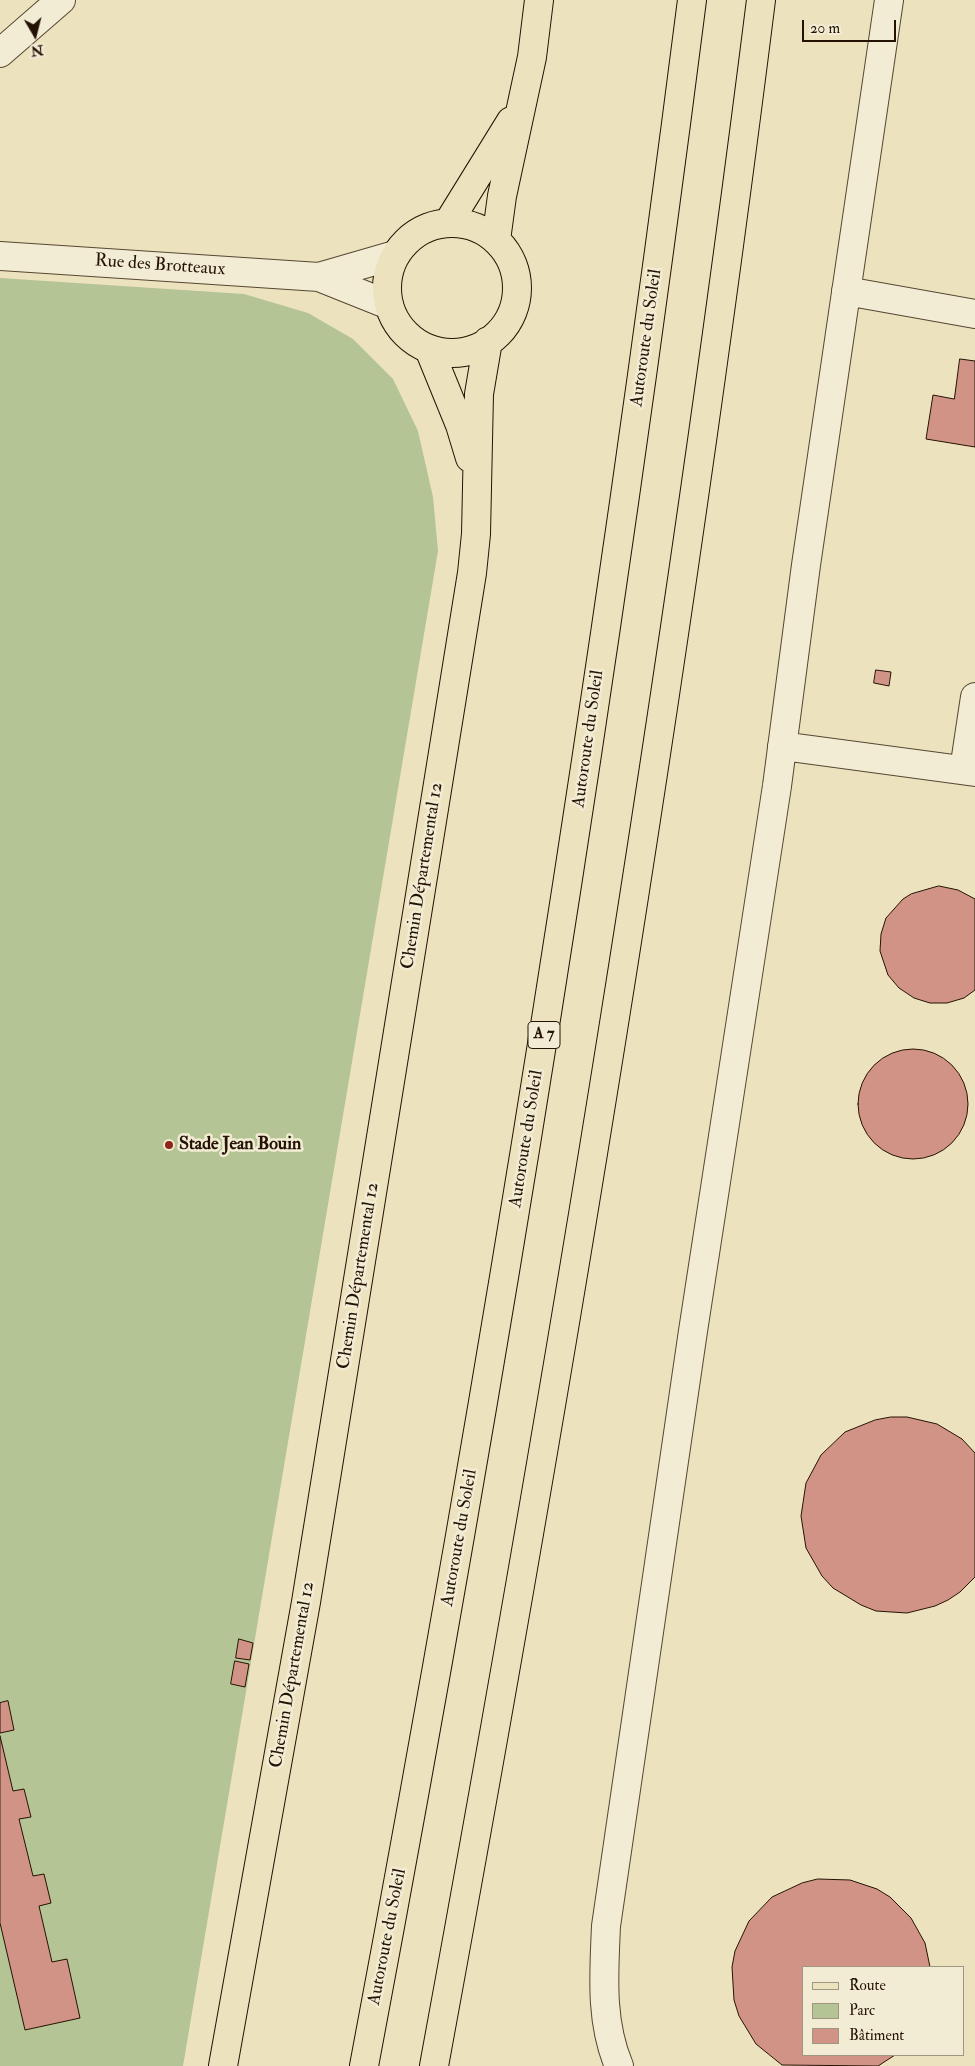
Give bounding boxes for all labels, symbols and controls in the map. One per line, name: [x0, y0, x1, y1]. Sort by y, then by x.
north arrow: [10, 10, 60, 60]
scale bar: [805, 10, 899, 42]
text: 20 m: [810, 19, 840, 38]
text: N: [30, 41, 45, 60]
street label: Rue des Brotteaux: [94, 251, 226, 281]
street label: Autoroute du Soleil: [627, 268, 667, 408]
street label: Autoroute du Soleil: [569, 669, 609, 809]
street label: Chemin Départemental 12: [398, 781, 448, 971]
road number: A 7: [528, 1022, 560, 1048]
street label: Autoroute du Soleil: [505, 1069, 549, 1209]
place label: Stade Jean Bouin: [179, 1134, 301, 1156]
marker: Stade Jean Bouin: [163, 1139, 175, 1151]
street label: Chemin Départemental 12: [334, 1181, 384, 1371]
street label: Autoroute du Soleil: [437, 1468, 483, 1608]
street label: Chemin Départemental 12: [266, 1580, 320, 1770]
street label: Autoroute du Soleil: [364, 1867, 412, 2007]
legend: [802, 1966, 965, 2056]
text: Route: [849, 1976, 886, 1995]
text: Parc: [849, 2001, 875, 2020]
text: Bâtiment: [849, 2026, 904, 2045]

